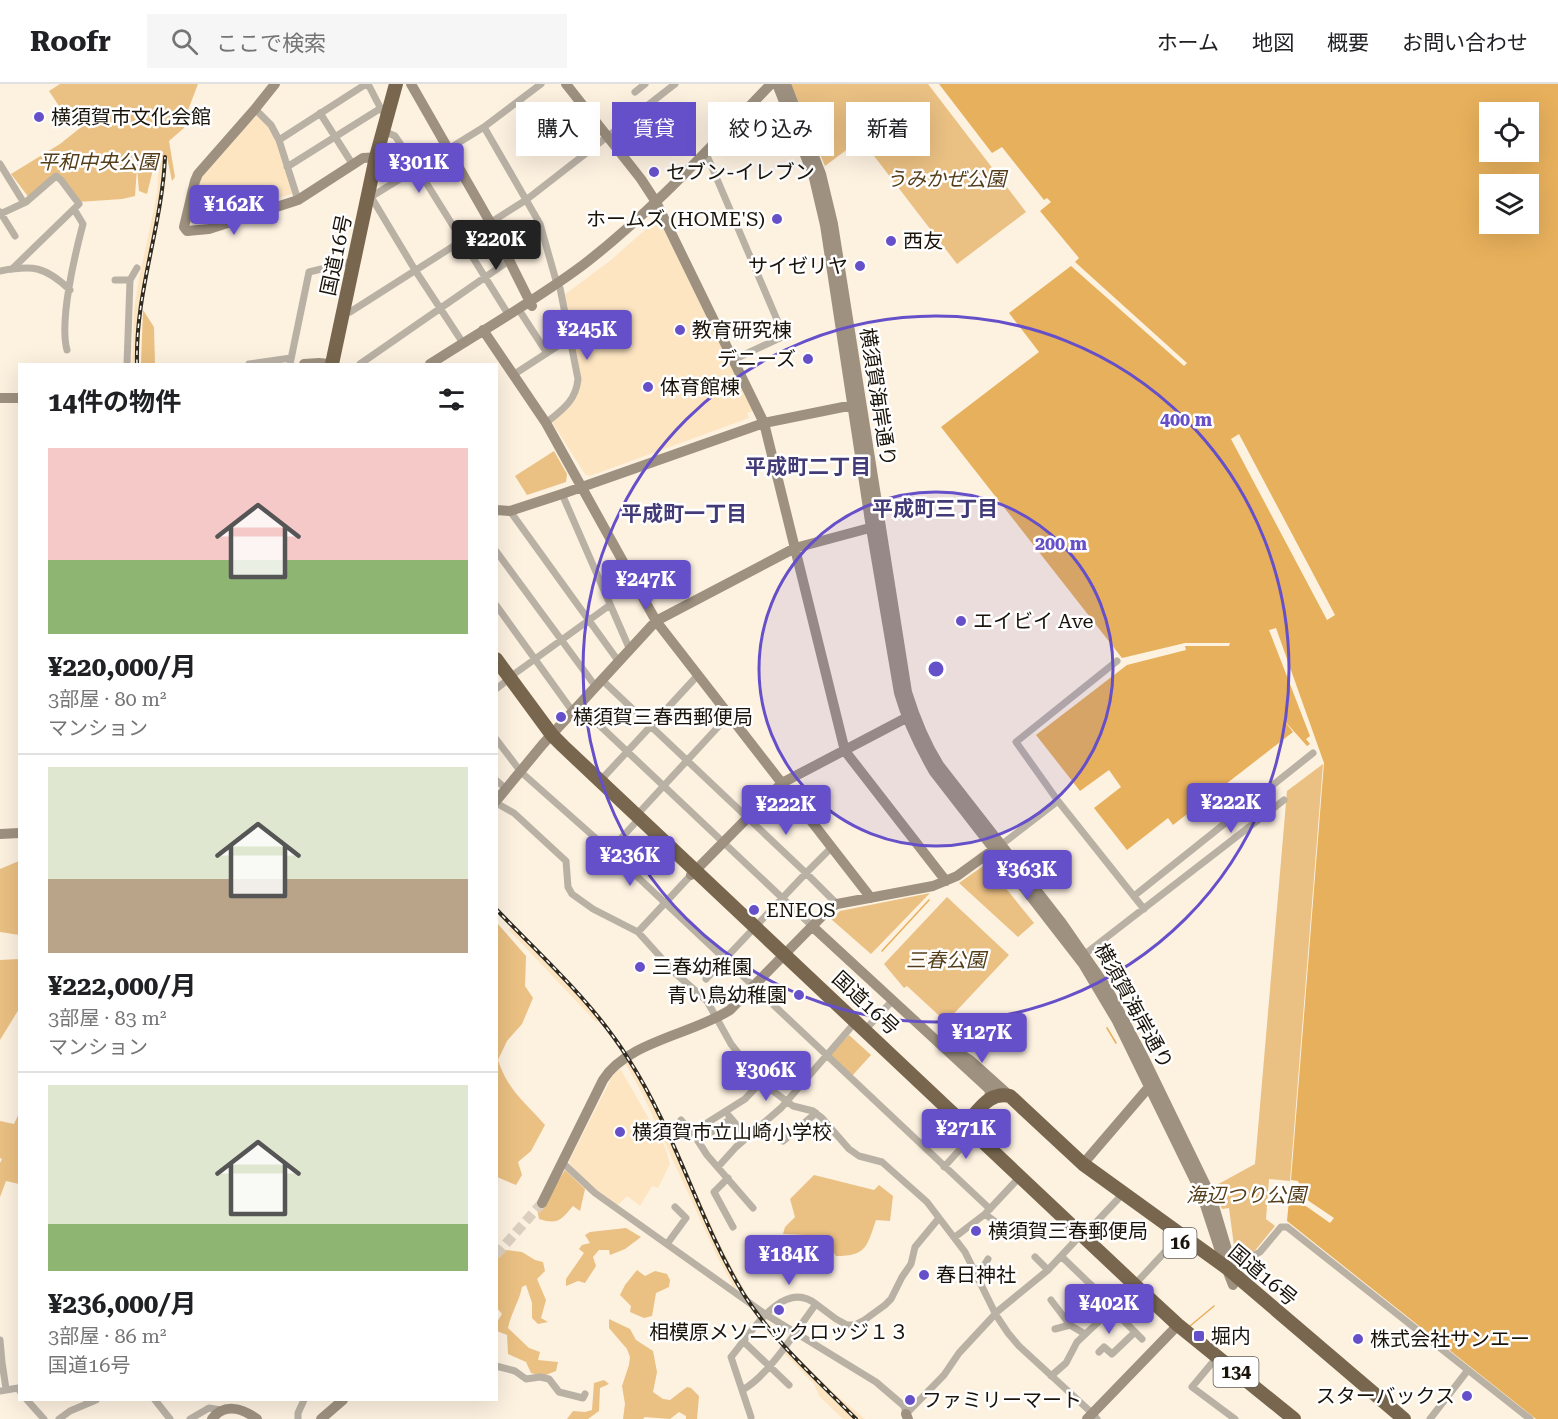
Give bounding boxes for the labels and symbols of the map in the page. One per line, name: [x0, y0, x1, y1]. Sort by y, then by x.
place label: 横須賀市文化会館: [51, 105, 211, 129]
marker: 横須賀市文化会館: [32, 110, 46, 124]
pin: ¥301K: [377, 143, 461, 194]
park label: 平和中央公園: [38, 150, 161, 174]
place label: セブン-イレブン: [666, 160, 815, 184]
marker: セブン-イレブン: [647, 165, 661, 179]
park label: うみかぜ公園: [886, 167, 1009, 191]
pin: ¥162K: [192, 185, 276, 236]
place label: ホームズ (HOME'S): [586, 207, 765, 231]
street label: 国道16号: [316, 212, 356, 298]
marker: ホームズ (HOME'S): [770, 212, 784, 226]
pin: ¥220K: [454, 220, 538, 271]
place label: 西友: [903, 229, 943, 253]
marker: 西友: [884, 234, 898, 248]
place label: サイゼリヤ: [748, 254, 848, 278]
marker: サイゼリヤ: [853, 259, 867, 273]
pin: ¥245K: [545, 310, 629, 361]
place label: 教育研究棟: [692, 318, 792, 342]
marker: 教育研究棟: [673, 323, 687, 337]
street label: 横須賀海岸通り: [855, 326, 901, 468]
place label: デニーズ: [717, 347, 796, 371]
marker: デニーズ: [801, 352, 815, 366]
place label: 体育館棟: [660, 375, 740, 399]
marker: 体育館棟: [641, 380, 655, 394]
text: 400 m: [1160, 409, 1213, 430]
district label: 平成町二丁目: [745, 455, 871, 479]
district label: 平成町三丁目: [872, 497, 998, 521]
district label: 平成町一丁目: [621, 502, 747, 526]
text: 200 m: [1035, 533, 1088, 554]
pin: ¥247K: [604, 560, 688, 611]
place label: エイビイ Ave: [973, 609, 1094, 633]
marker: エイビイ Ave: [954, 614, 968, 628]
centre of rings: [926, 659, 946, 679]
place label: 横須賀三春西郵便局: [573, 705, 753, 729]
marker: 横須賀三春西郵便局: [554, 710, 568, 724]
pin: ¥222K: [1189, 783, 1273, 834]
pin: ¥222K: [744, 785, 828, 836]
pin: ¥236K: [588, 836, 672, 887]
pin: ¥363K: [985, 850, 1069, 901]
place label: ENEOS: [766, 898, 836, 922]
marker: ENEOS: [747, 903, 761, 917]
street label: 横須賀海岸通り: [1090, 939, 1178, 1073]
park label: 三春公園: [906, 948, 989, 972]
place label: 三春幼稚園: [652, 955, 752, 979]
marker: 三春幼稚園: [633, 960, 647, 974]
street label: 国道16号: [828, 966, 904, 1040]
place label: 青い鳥幼稚園: [667, 983, 787, 1007]
marker: 青い鳥幼稚園: [792, 988, 806, 1002]
pin: ¥127K: [940, 1013, 1024, 1064]
pin: ¥306K: [724, 1051, 808, 1102]
pin: ¥271K: [924, 1109, 1008, 1160]
place label: 横須賀市立山崎小学校: [632, 1120, 832, 1144]
marker: 横須賀市立山崎小学校: [613, 1125, 627, 1139]
park label: 海辺つり公園: [1186, 1183, 1309, 1207]
place label: 横須賀三春郵便局: [988, 1219, 1148, 1243]
marker: 横須賀三春郵便局: [969, 1224, 983, 1238]
road number: 16: [1164, 1228, 1196, 1258]
pin: ¥184K: [747, 1235, 831, 1286]
street label: 国道16号: [1224, 1239, 1302, 1311]
place label: 春日神社: [936, 1263, 1016, 1287]
marker: 春日神社: [917, 1268, 931, 1282]
pin: ¥402K: [1067, 1284, 1151, 1335]
marker: 相模原メソニックロッジ１３: [772, 1303, 786, 1317]
place label: 相模原メソニックロッジ１３: [649, 1320, 909, 1344]
place label: 堀内: [1211, 1324, 1251, 1348]
place label: 株式会社サンエー: [1370, 1327, 1530, 1351]
marker: 堀内: [1192, 1329, 1206, 1343]
marker: 株式会社サンエー: [1351, 1332, 1365, 1346]
road number: 134: [1214, 1357, 1258, 1387]
place label: スターバックス: [1316, 1384, 1455, 1408]
place label: ファミリーマート: [922, 1388, 1082, 1412]
marker: スターバックス: [1460, 1389, 1474, 1403]
marker: ファミリーマート: [903, 1393, 917, 1407]

